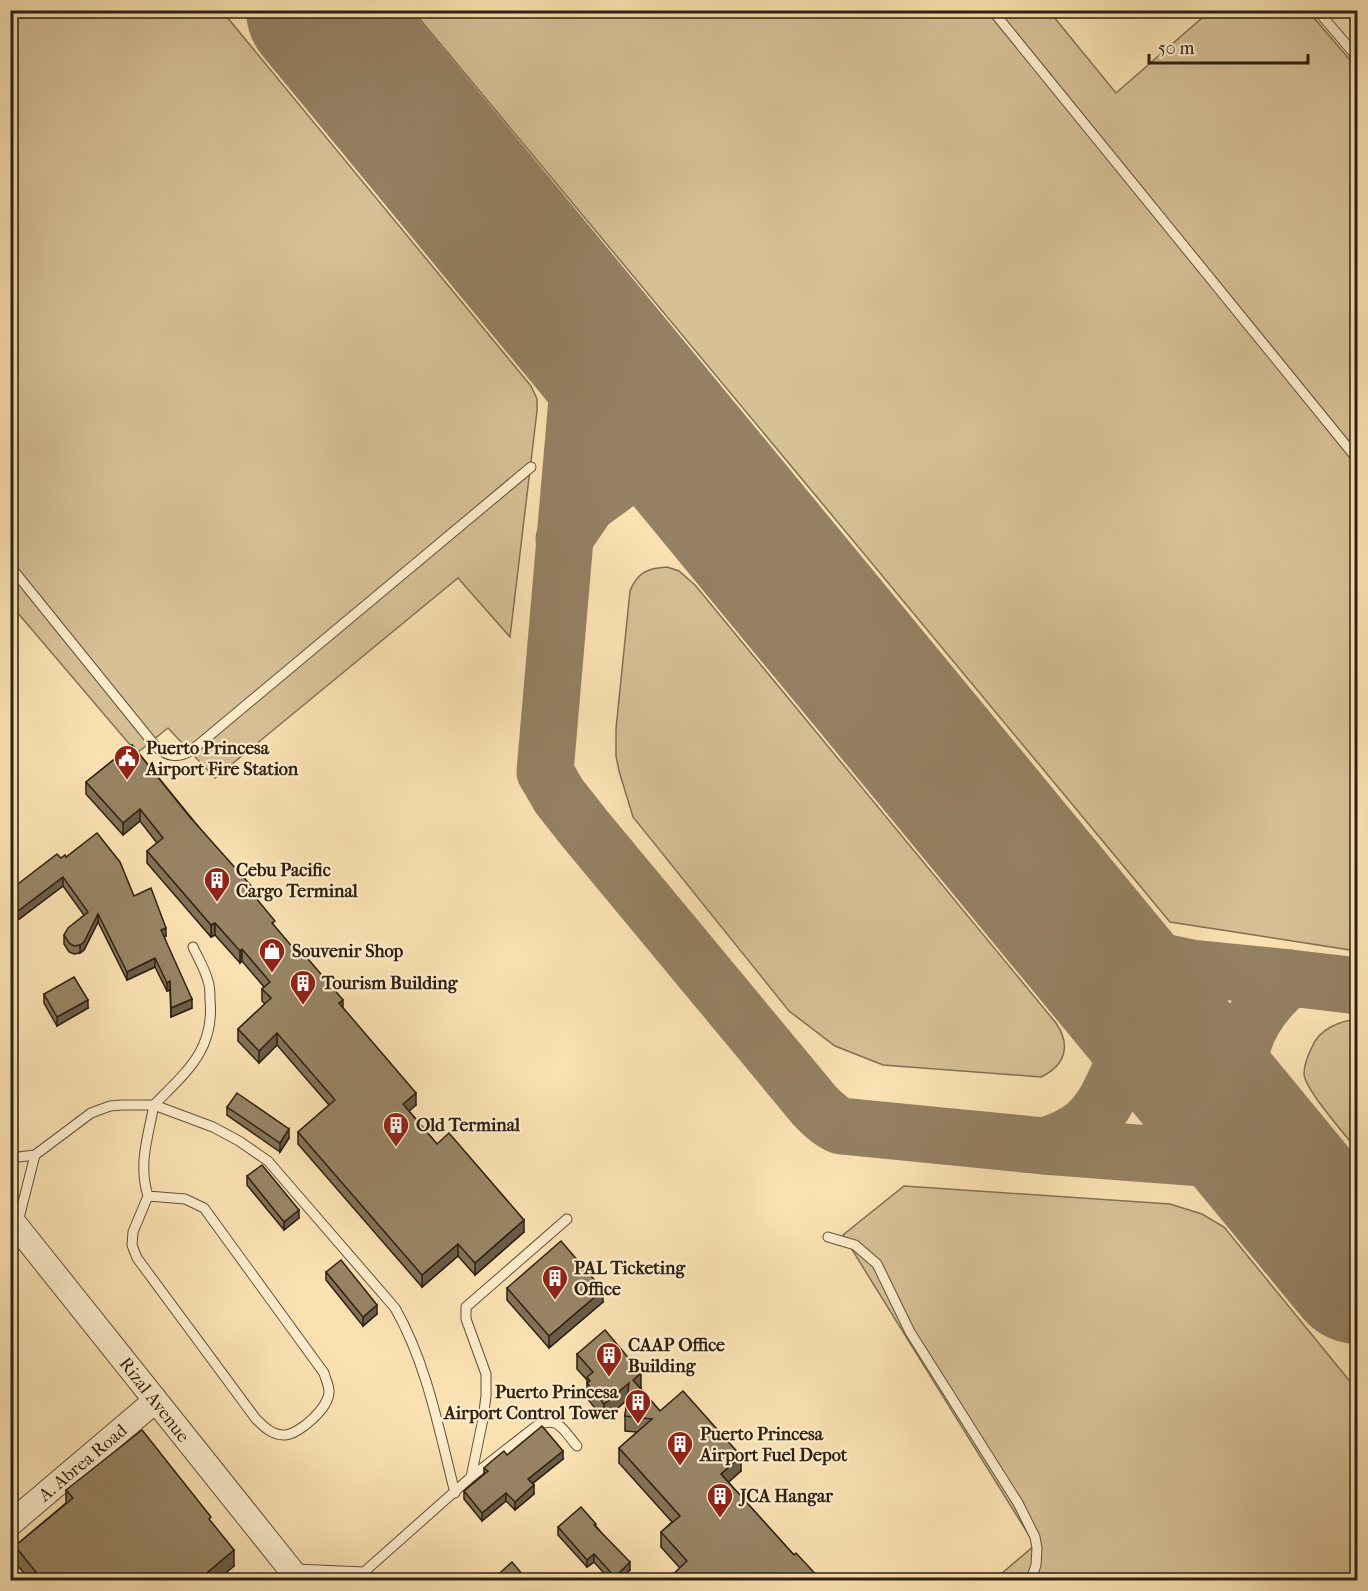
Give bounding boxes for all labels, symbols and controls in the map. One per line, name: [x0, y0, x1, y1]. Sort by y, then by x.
scale bar: [1149, 27, 1308, 65]
text: 50 m: [1158, 38, 1195, 59]
place label: Puerto Princesa Airport Fire Station: [145, 738, 299, 780]
public building icon: Puerto Princesa Airport Fire Station: [112, 743, 142, 781]
place label: Cebu Pacific Cargo Terminal: [236, 860, 359, 902]
building icon: Cebu Pacific Cargo Terminal: [202, 865, 232, 903]
shop icon: Souvenir Shop: [257, 936, 287, 974]
place label: Souvenir Shop: [292, 941, 404, 962]
building icon: Tourism Building: [288, 968, 318, 1006]
place label: Tourism Building: [321, 973, 459, 994]
building icon: Old Terminal: [381, 1110, 411, 1148]
place label: Old Terminal: [416, 1115, 521, 1136]
place label: PAL Ticketing Office: [574, 1258, 687, 1300]
building icon: PAL Ticketing Office: [540, 1263, 570, 1301]
place label: CAAP Office Building: [628, 1335, 725, 1377]
building icon: CAAP Office Building: [594, 1340, 624, 1378]
street label: Rizal Avenue: [114, 1354, 194, 1447]
place label: Puerto Princesa Airport Control Tower: [443, 1382, 619, 1424]
building icon: Puerto Princesa Airport Control Tower: [623, 1387, 653, 1425]
street label: A. Abrea Road: [34, 1420, 132, 1507]
place label: Puerto Princesa Airport Fuel Depot: [699, 1424, 848, 1466]
building icon: Puerto Princesa Airport Fuel Depot: [665, 1429, 695, 1467]
building icon: JCA Hangar: [705, 1481, 735, 1519]
place label: JCA Hangar: [738, 1486, 833, 1507]

